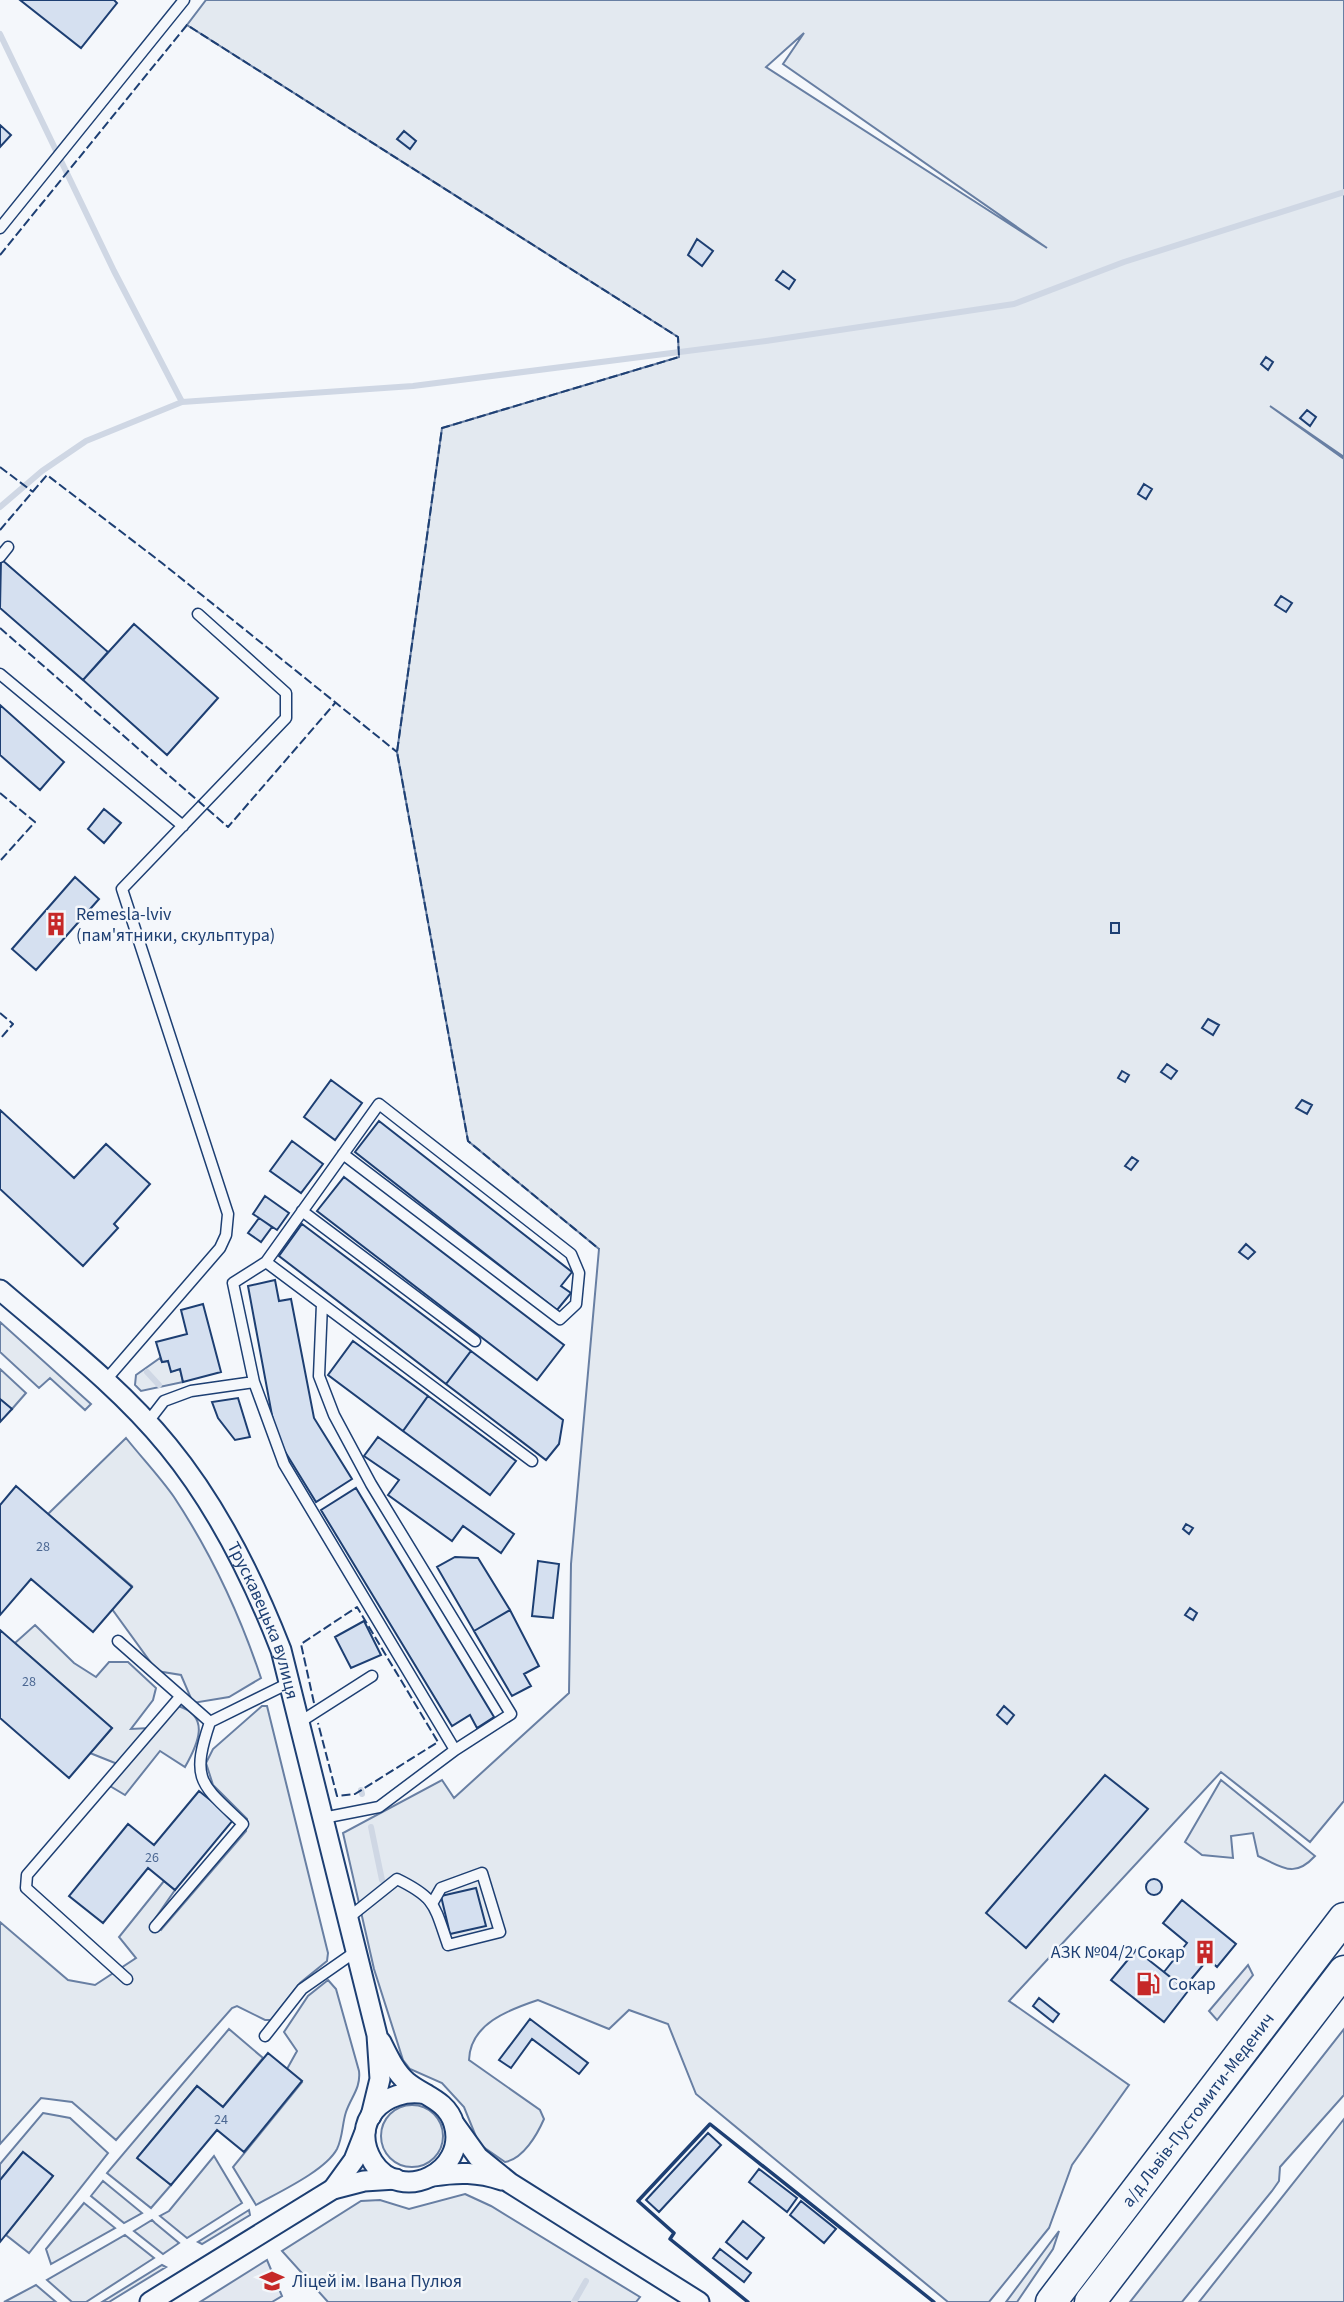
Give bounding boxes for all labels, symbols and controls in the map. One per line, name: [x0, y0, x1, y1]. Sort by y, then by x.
place label: Remesla-lviv (пам'ятники, скульптура): [76, 902, 275, 948]
building icon: Remesla-lviv (пам'ятники, скульптура): [42, 910, 70, 938]
house number: 28: [36, 1537, 50, 1557]
street label: Трускавецька вулиця: [221, 1537, 305, 1702]
house number: 28: [22, 1672, 36, 1692]
house number: 26: [145, 1848, 159, 1868]
building icon: АЗК №04/2 Сокар: [1191, 1938, 1219, 1966]
place label: АЗК №04/2 Сокар: [1051, 1940, 1185, 1965]
fuel station icon: Сокар: [1134, 1970, 1162, 1998]
place label: Сокар: [1168, 1972, 1216, 1997]
street label: а/д Львів-Пустомити-Меденич: [1116, 2007, 1281, 2212]
house number: 24: [214, 2110, 228, 2130]
school or university icon: Ліцей ім. Івана Пулюя: [258, 2267, 286, 2295]
place label: Ліцей ім. Івана Пулюя: [292, 2269, 462, 2294]

